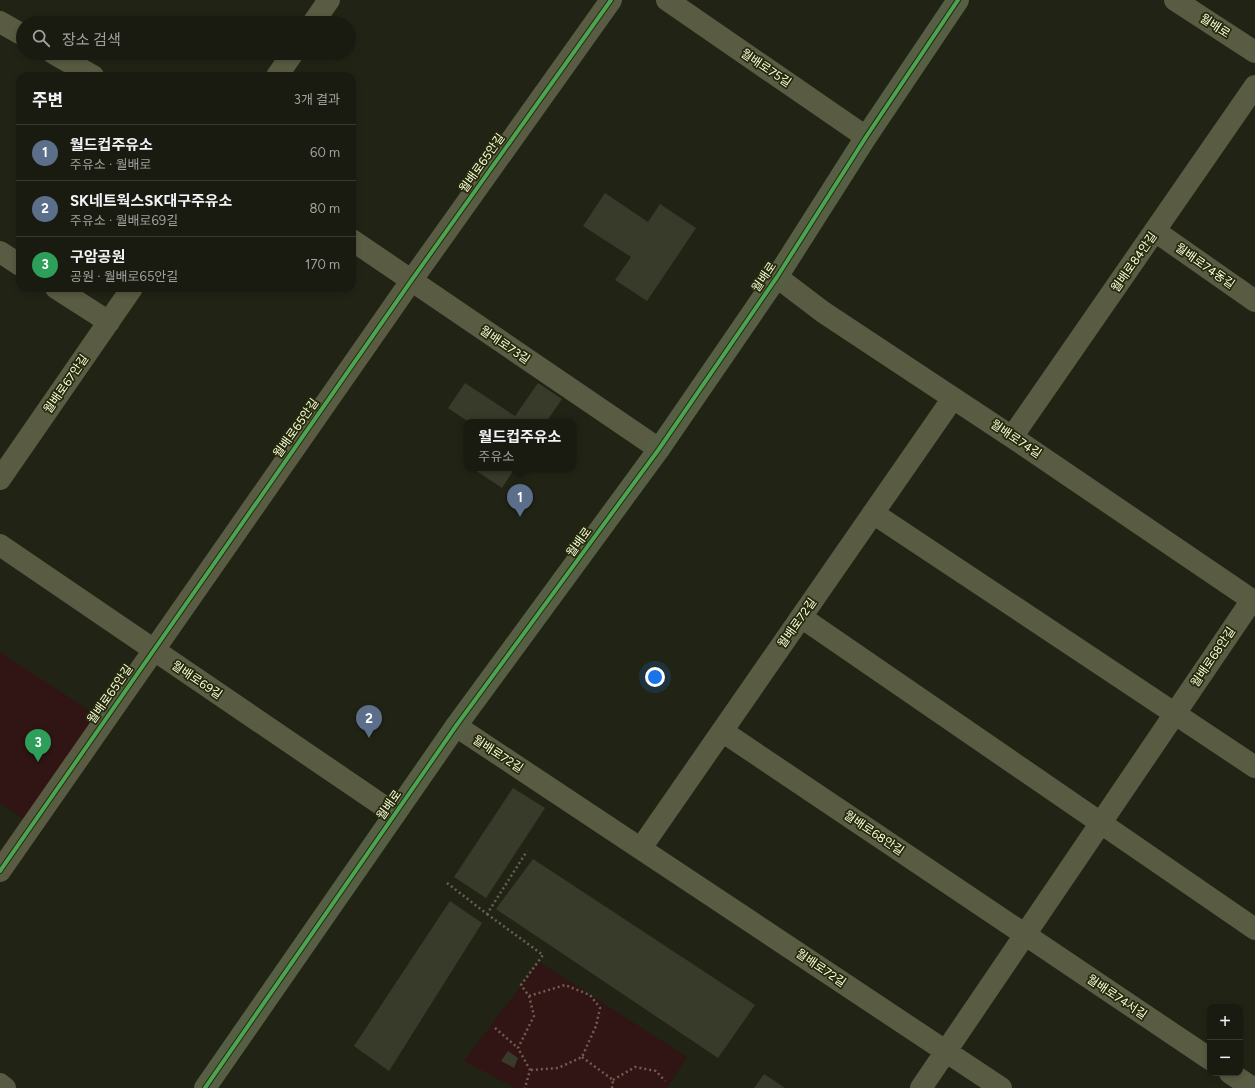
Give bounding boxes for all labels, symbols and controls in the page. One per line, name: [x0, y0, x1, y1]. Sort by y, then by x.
street label: 월배로: [1197, 11, 1233, 41]
search box: [16, 16, 356, 60]
icon: search: [30, 27, 52, 49]
text: 장소 검색: [62, 31, 121, 49]
street label: 월배로75길: [738, 46, 794, 90]
text: 주변: [32, 90, 63, 110]
text: 3개 결과: [294, 92, 340, 107]
street label: 월배로65안길: [457, 131, 507, 195]
text: 월드컵주유소: [70, 136, 153, 154]
text: 1: [42, 145, 48, 160]
text: 60 m: [310, 145, 340, 160]
text: 주유소 · 월배로: [70, 157, 151, 172]
text: SK네트웍스SK대구주유소: [70, 192, 232, 210]
text: 2: [41, 201, 49, 216]
text: 80 m: [309, 201, 340, 216]
text: 주유소 · 월배로69길: [70, 213, 178, 228]
street label: 월배로84안길: [1108, 229, 1160, 295]
street label: 월배로74동길: [1173, 240, 1237, 292]
text: 구암공원: [70, 248, 125, 266]
text: 3: [41, 257, 49, 272]
text: 170 m: [305, 257, 340, 272]
street label: 월배로: [749, 259, 779, 295]
text: 공원 · 월배로65안길: [70, 269, 178, 284]
street label: 월배로73길: [477, 323, 533, 367]
street label: 월배로67안길: [41, 352, 91, 416]
street label: 월배로65안길: [271, 396, 321, 460]
street label: 월배로74길: [988, 417, 1044, 461]
popup: [464, 419, 576, 471]
text: 월드컵주유소: [479, 428, 561, 446]
text: 주유소: [479, 449, 514, 464]
pin: 1: [507, 484, 533, 517]
street label: 월배로: [564, 524, 594, 560]
street label: 월배로72길: [775, 596, 819, 650]
street label: 월배로68안길: [1188, 624, 1238, 690]
street label: 월배로69길: [169, 658, 225, 702]
street label: 월배로65안길: [85, 662, 135, 726]
your location: [645, 667, 665, 687]
pin: 2: [356, 705, 382, 738]
pin: 3: [25, 729, 51, 762]
street label: 월배로72길: [470, 733, 526, 775]
street label: 월배로: [374, 787, 404, 823]
street label: 월배로68안길: [841, 808, 907, 858]
street label: 월배로72길: [793, 946, 849, 990]
street label: 월배로74서길: [1084, 972, 1150, 1022]
map controls: [1207, 1004, 1243, 1076]
button: +: [1207, 1004, 1243, 1040]
button: −: [1207, 1040, 1243, 1076]

